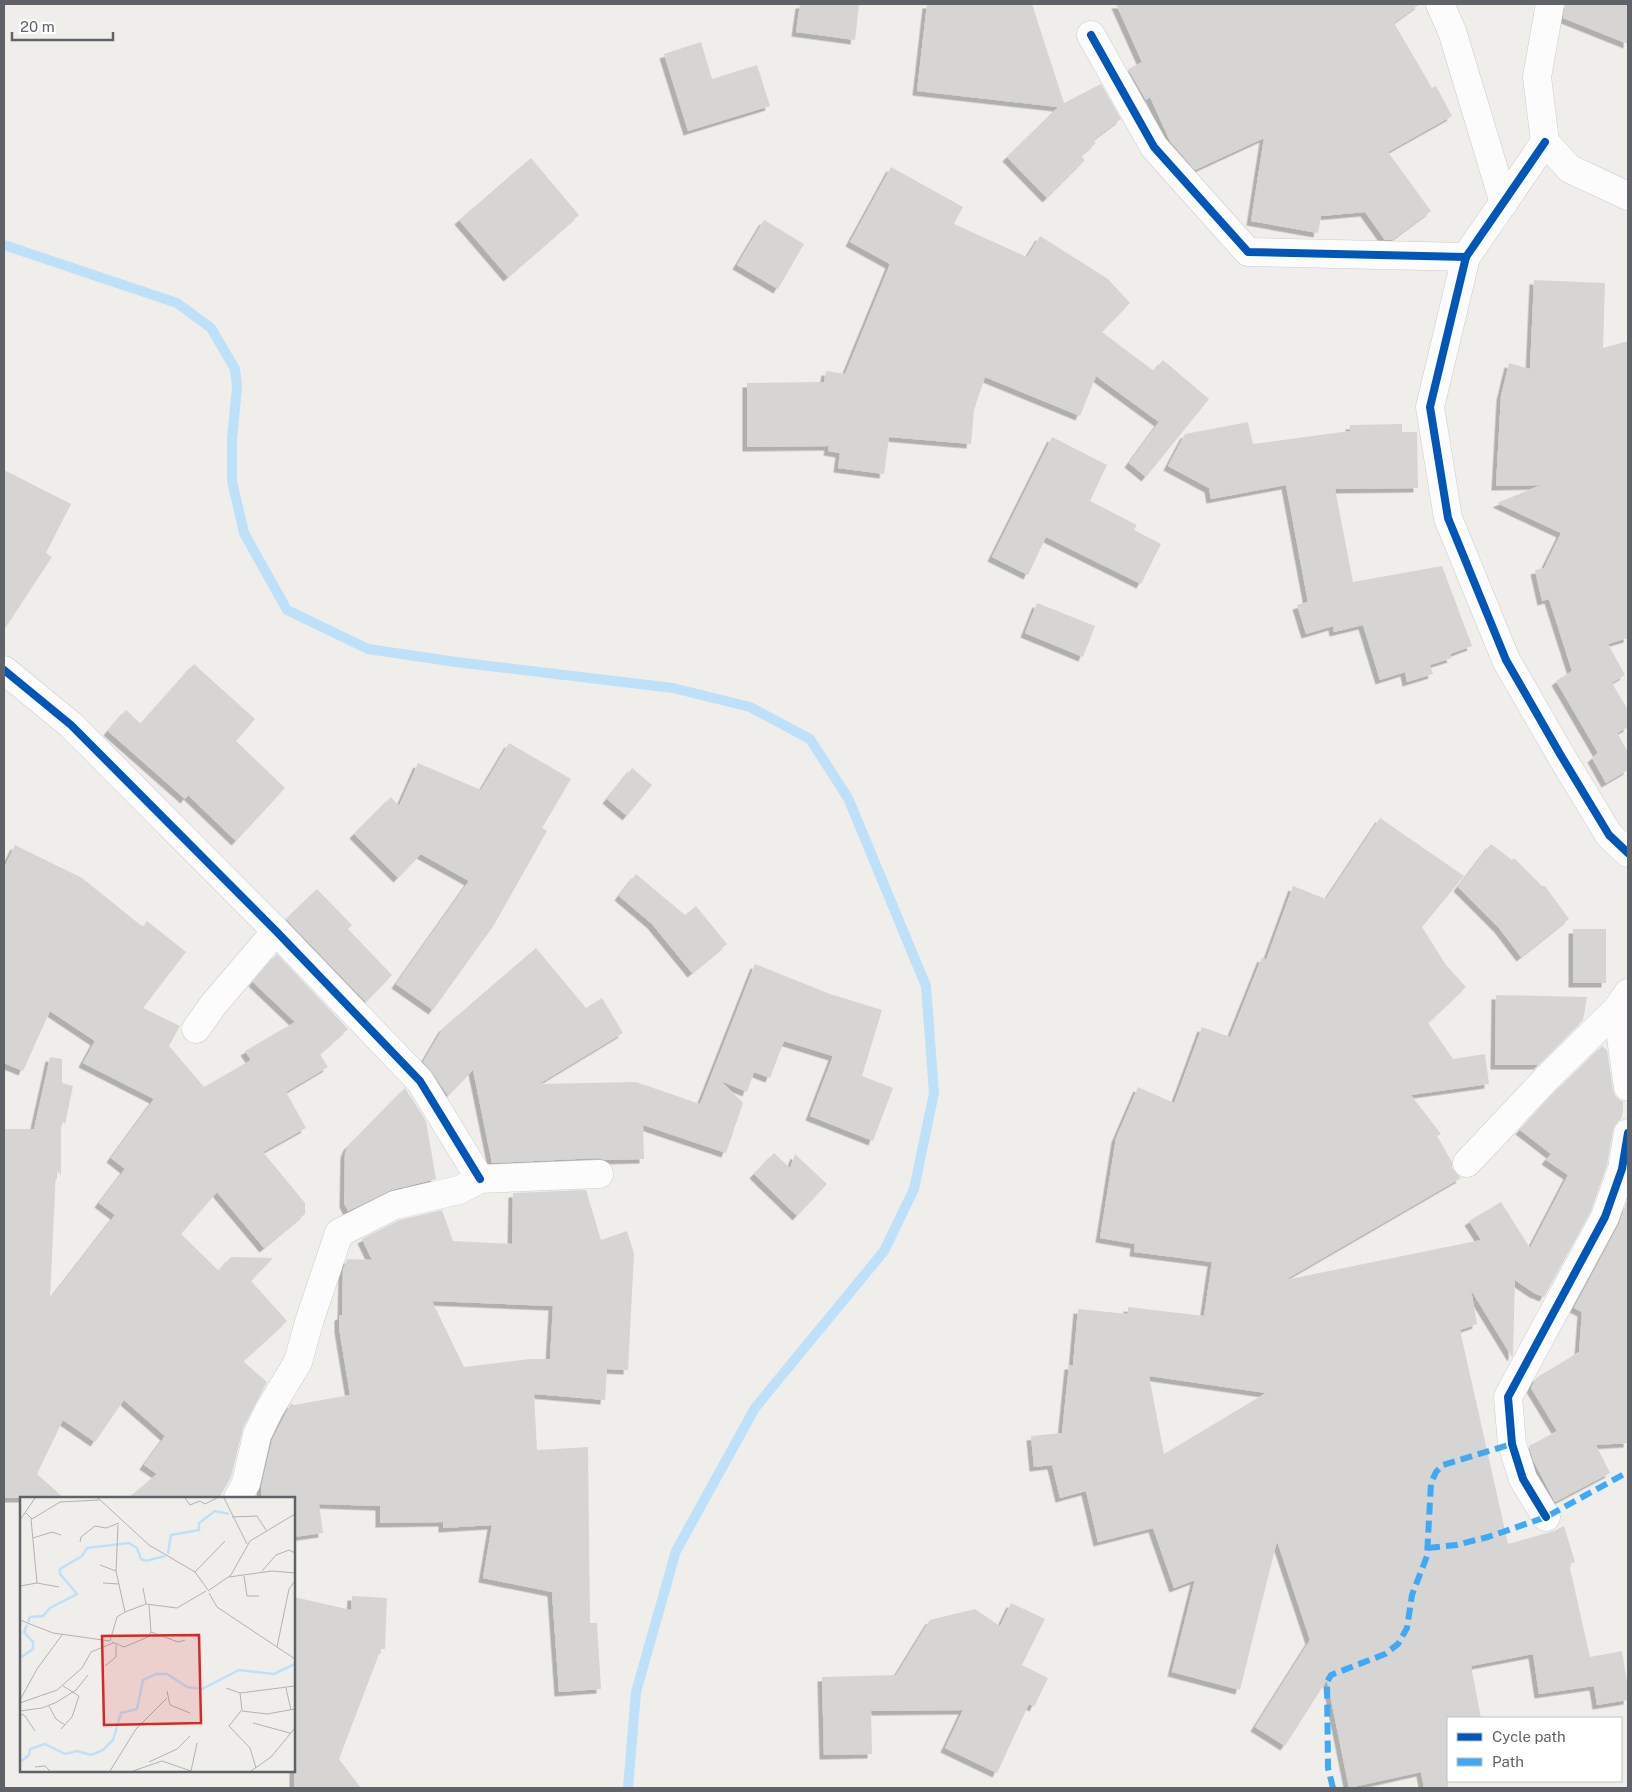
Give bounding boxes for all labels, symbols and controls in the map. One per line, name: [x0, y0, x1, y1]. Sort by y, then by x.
scale bar: [12, 10, 114, 42]
text: 20 m: [20, 18, 55, 35]
inset map: [20, 1497, 295, 1772]
legend: [1447, 1717, 1622, 1782]
text: Cycle path: [1492, 1728, 1566, 1745]
text: Path: [1492, 1753, 1524, 1770]

